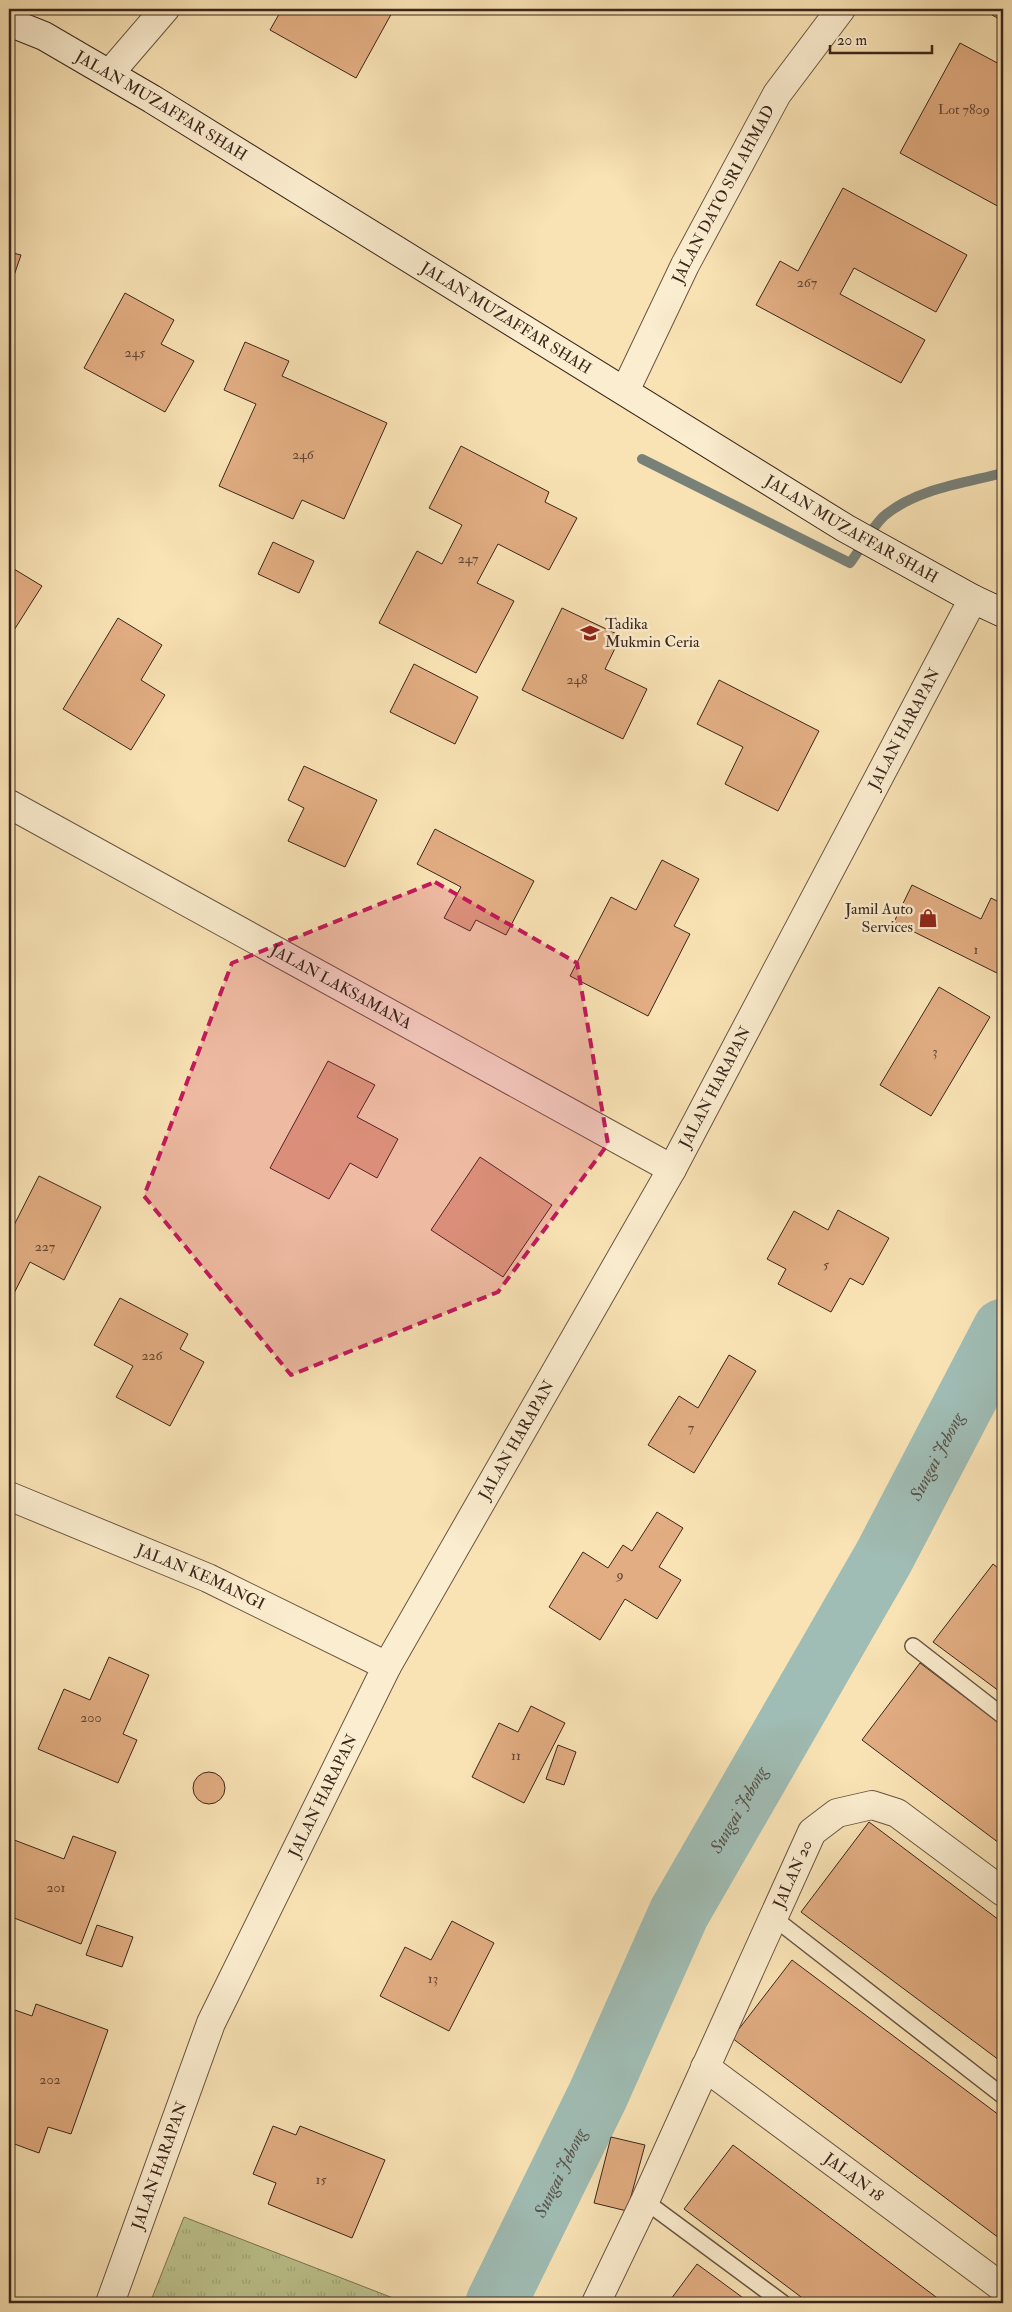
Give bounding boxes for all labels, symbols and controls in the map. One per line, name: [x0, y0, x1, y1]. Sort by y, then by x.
scale bar: [830, 22, 932, 54]
text: 20 m: [837, 31, 867, 50]
street label: JALAN MUZAFFAR SHAH: [70, 46, 251, 165]
house number: Lot 7809: [938, 101, 990, 118]
street label: JALAN DATO SRI AHMAD: [667, 102, 779, 288]
street label: JALAN MUZAFFAR SHAH: [415, 257, 595, 379]
house number: 267: [797, 274, 818, 291]
house number: 245: [125, 344, 146, 361]
house number: 246: [292, 446, 315, 463]
street label: JALAN MUZAFFAR SHAH: [760, 470, 942, 588]
house number: 247: [458, 550, 479, 567]
place label: Tadika Mukmin Ceria: [605, 614, 700, 652]
school or university icon: Tadika Mukmin Ceria: [579, 622, 601, 644]
street label: JALAN HARAPAN: [864, 664, 945, 795]
house number: 248: [566, 671, 588, 688]
place label: Jamil Auto Services: [844, 899, 913, 937]
shop icon: Jamil Auto Services: [917, 907, 939, 929]
street label: JALAN LAKSAMANA: [265, 939, 415, 1034]
house number: 1: [974, 941, 979, 958]
street label: JALAN HARAPAN: [674, 1022, 756, 1153]
house number: 3: [932, 1043, 938, 1060]
house number: 227: [35, 1238, 56, 1255]
house number: 5: [823, 1256, 830, 1273]
house number: 226: [141, 1347, 164, 1364]
street label: JALAN HARAPAN: [474, 1376, 559, 1505]
water label: Sungai Jebong: [903, 1407, 970, 1506]
house number: 7: [688, 1419, 695, 1436]
street label: JALAN KEMANGI: [132, 1539, 268, 1614]
house number: 9: [615, 1566, 624, 1583]
house number: 200: [80, 1709, 102, 1726]
street label: JALAN HARAPAN: [284, 1730, 362, 1862]
house number: 11: [511, 1747, 521, 1764]
water label: Sungai Jebong: [704, 1761, 773, 1858]
street label: JALAN 20: [768, 1837, 817, 1913]
house number: 201: [46, 1879, 66, 1896]
house number: 13: [428, 1970, 438, 1987]
house number: 202: [39, 2071, 61, 2088]
street label: JALAN HARAPAN: [127, 2098, 192, 2234]
water label: Sungai Jebong: [528, 2123, 592, 2222]
street label: JALAN 18: [818, 2148, 888, 2206]
house number: 15: [315, 2171, 327, 2188]

